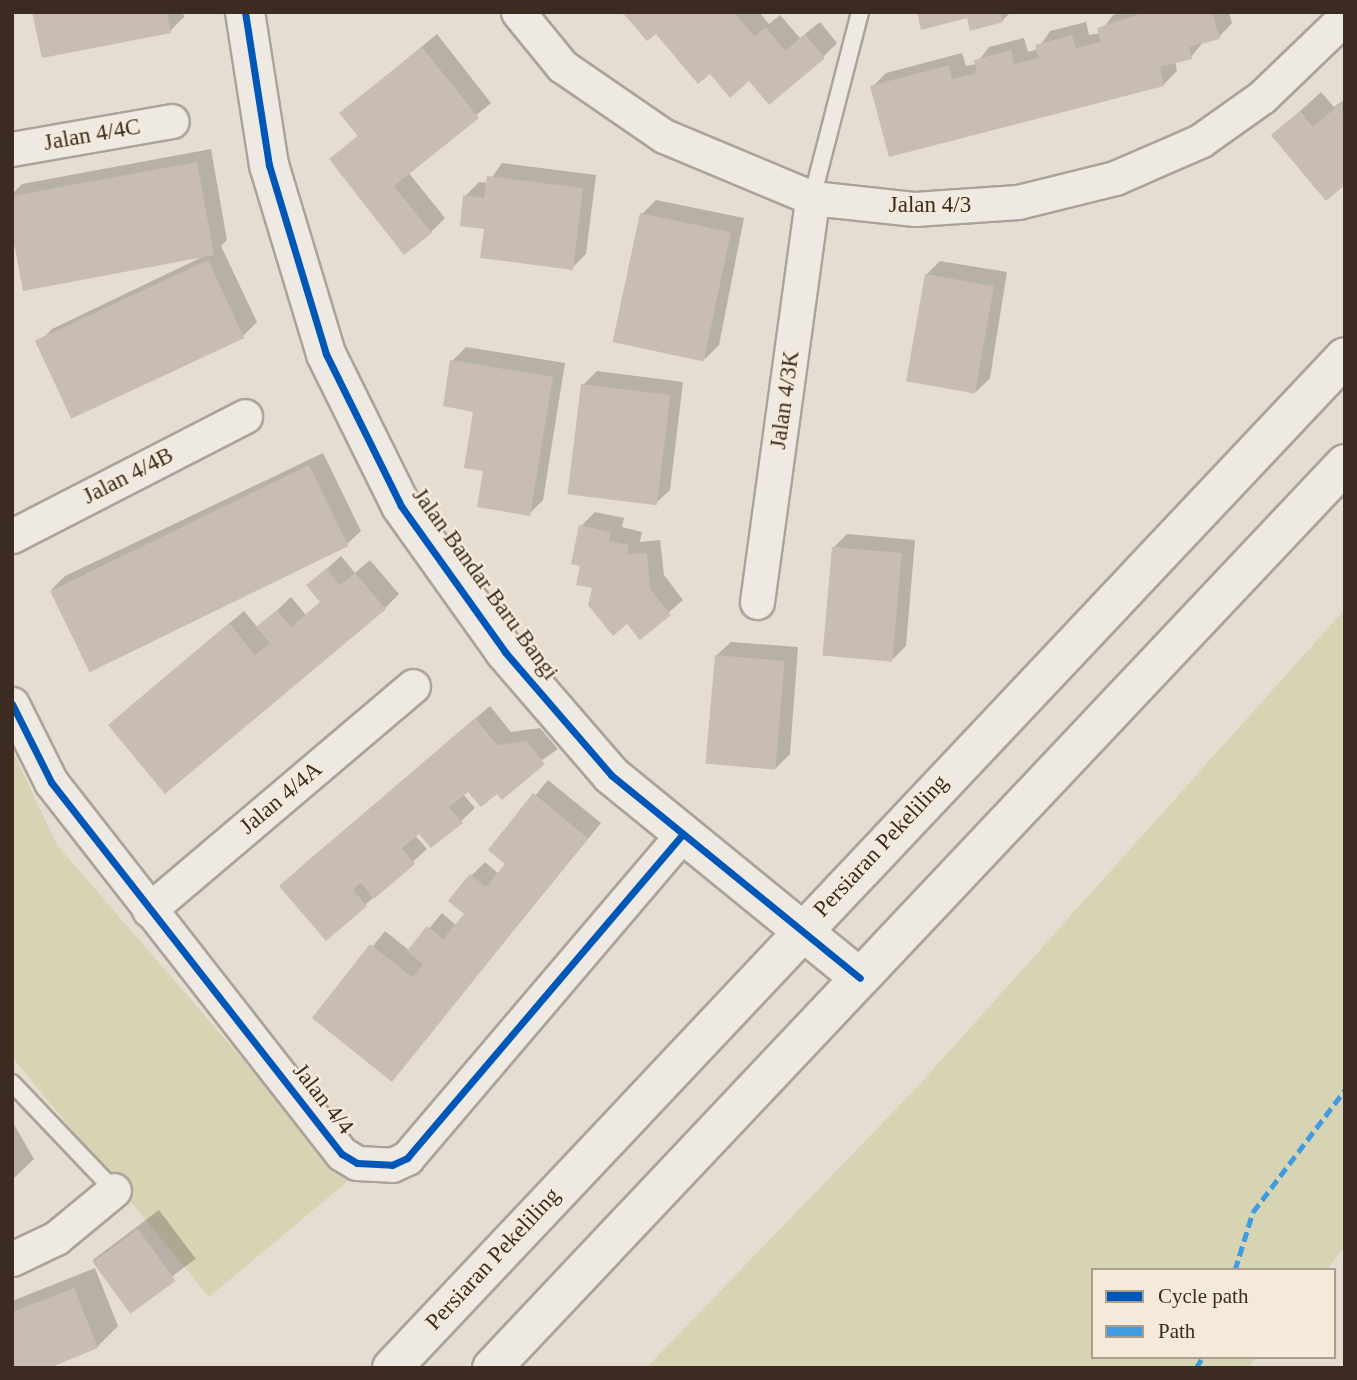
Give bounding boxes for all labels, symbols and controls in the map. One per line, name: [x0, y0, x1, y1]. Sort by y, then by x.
street label: Jalan 4/4C: [41, 113, 143, 157]
street label: Jalan 4/3: [889, 191, 971, 219]
street label: Jalan 4/3K: [764, 349, 806, 451]
street label: Jalan 4/4B: [78, 442, 178, 510]
street label: Jalan Bandar Baru Bangi: [406, 483, 564, 685]
street label: Jalan 4/4A: [234, 756, 328, 840]
street label: Persiaran Pekeliling: [808, 769, 954, 923]
street label: Jalan 4/4: [287, 1058, 359, 1140]
street label: Persiaran Pekeliling: [420, 1182, 566, 1336]
legend: [1091, 1268, 1336, 1359]
text: Cycle path: [1158, 1284, 1248, 1308]
text: Path: [1158, 1319, 1195, 1343]

